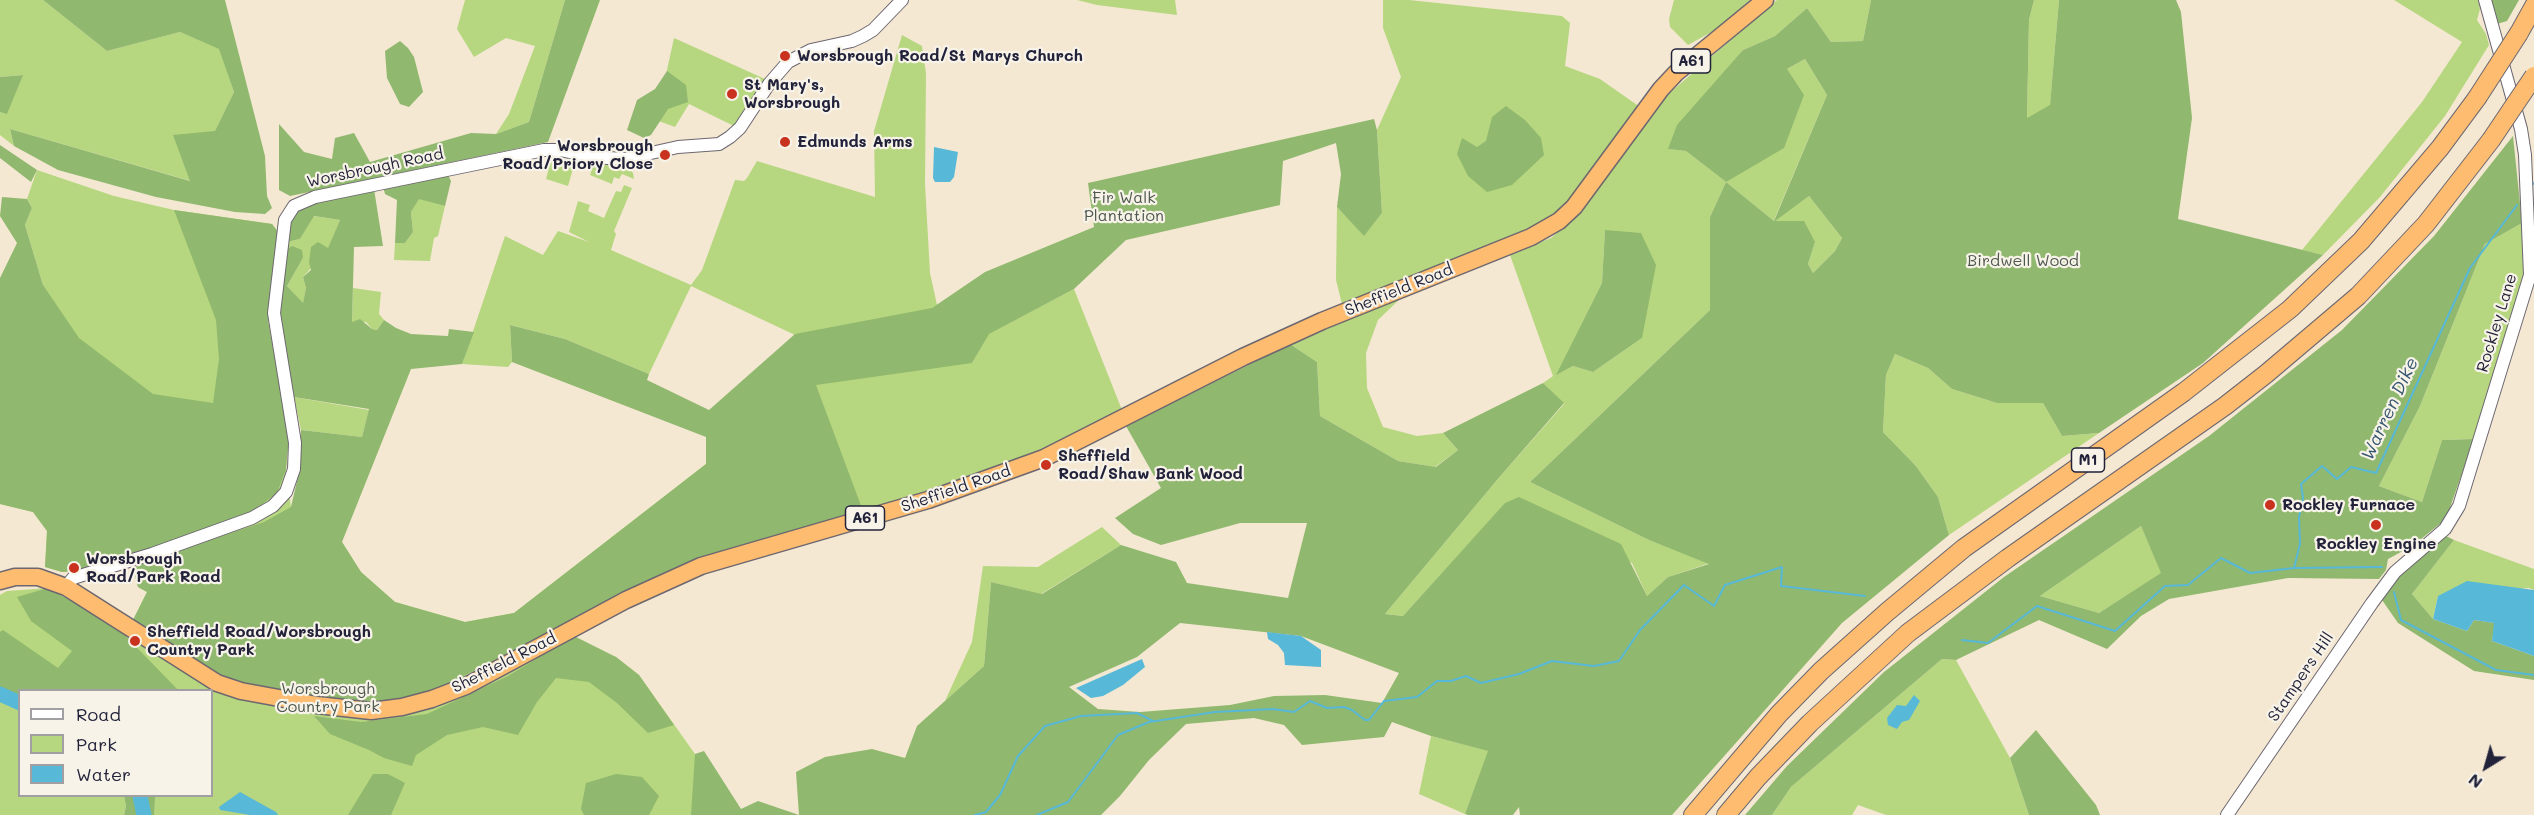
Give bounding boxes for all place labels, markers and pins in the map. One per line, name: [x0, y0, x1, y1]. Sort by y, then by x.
place label: Worsbrough Road/St Marys Church: [797, 46, 1083, 66]
marker: Worsbrough Road/St Marys Church: [778, 49, 792, 63]
place label: St Mary's, Worsbrough: [744, 75, 840, 113]
marker: St Mary's, Worsbrough: [725, 87, 739, 101]
place label: Edmunds Arms: [797, 132, 913, 152]
marker: Edmunds Arms: [778, 135, 792, 149]
place label: Worsbrough Road/Priory Close: [502, 136, 653, 174]
marker: Worsbrough Road/Priory Close: [658, 148, 672, 162]
place label: Sheffield Road/Shaw Bank Wood: [1058, 446, 1243, 484]
marker: Sheffield Road/Shaw Bank Wood: [1039, 458, 1053, 472]
place label: Rockley Furnace: [2282, 495, 2415, 515]
marker: Rockley Furnace: [2263, 498, 2277, 512]
marker: Rockley Engine: [2369, 518, 2383, 532]
place label: Rockley Engine: [2316, 534, 2436, 554]
place label: Worsbrough Road/Park Road: [86, 549, 220, 587]
marker: Worsbrough Road/Park Road: [67, 561, 81, 575]
place label: Sheffield Road/Worsbrough Country Park: [147, 622, 371, 660]
marker: Sheffield Road/Worsbrough Country Park: [128, 634, 142, 648]

